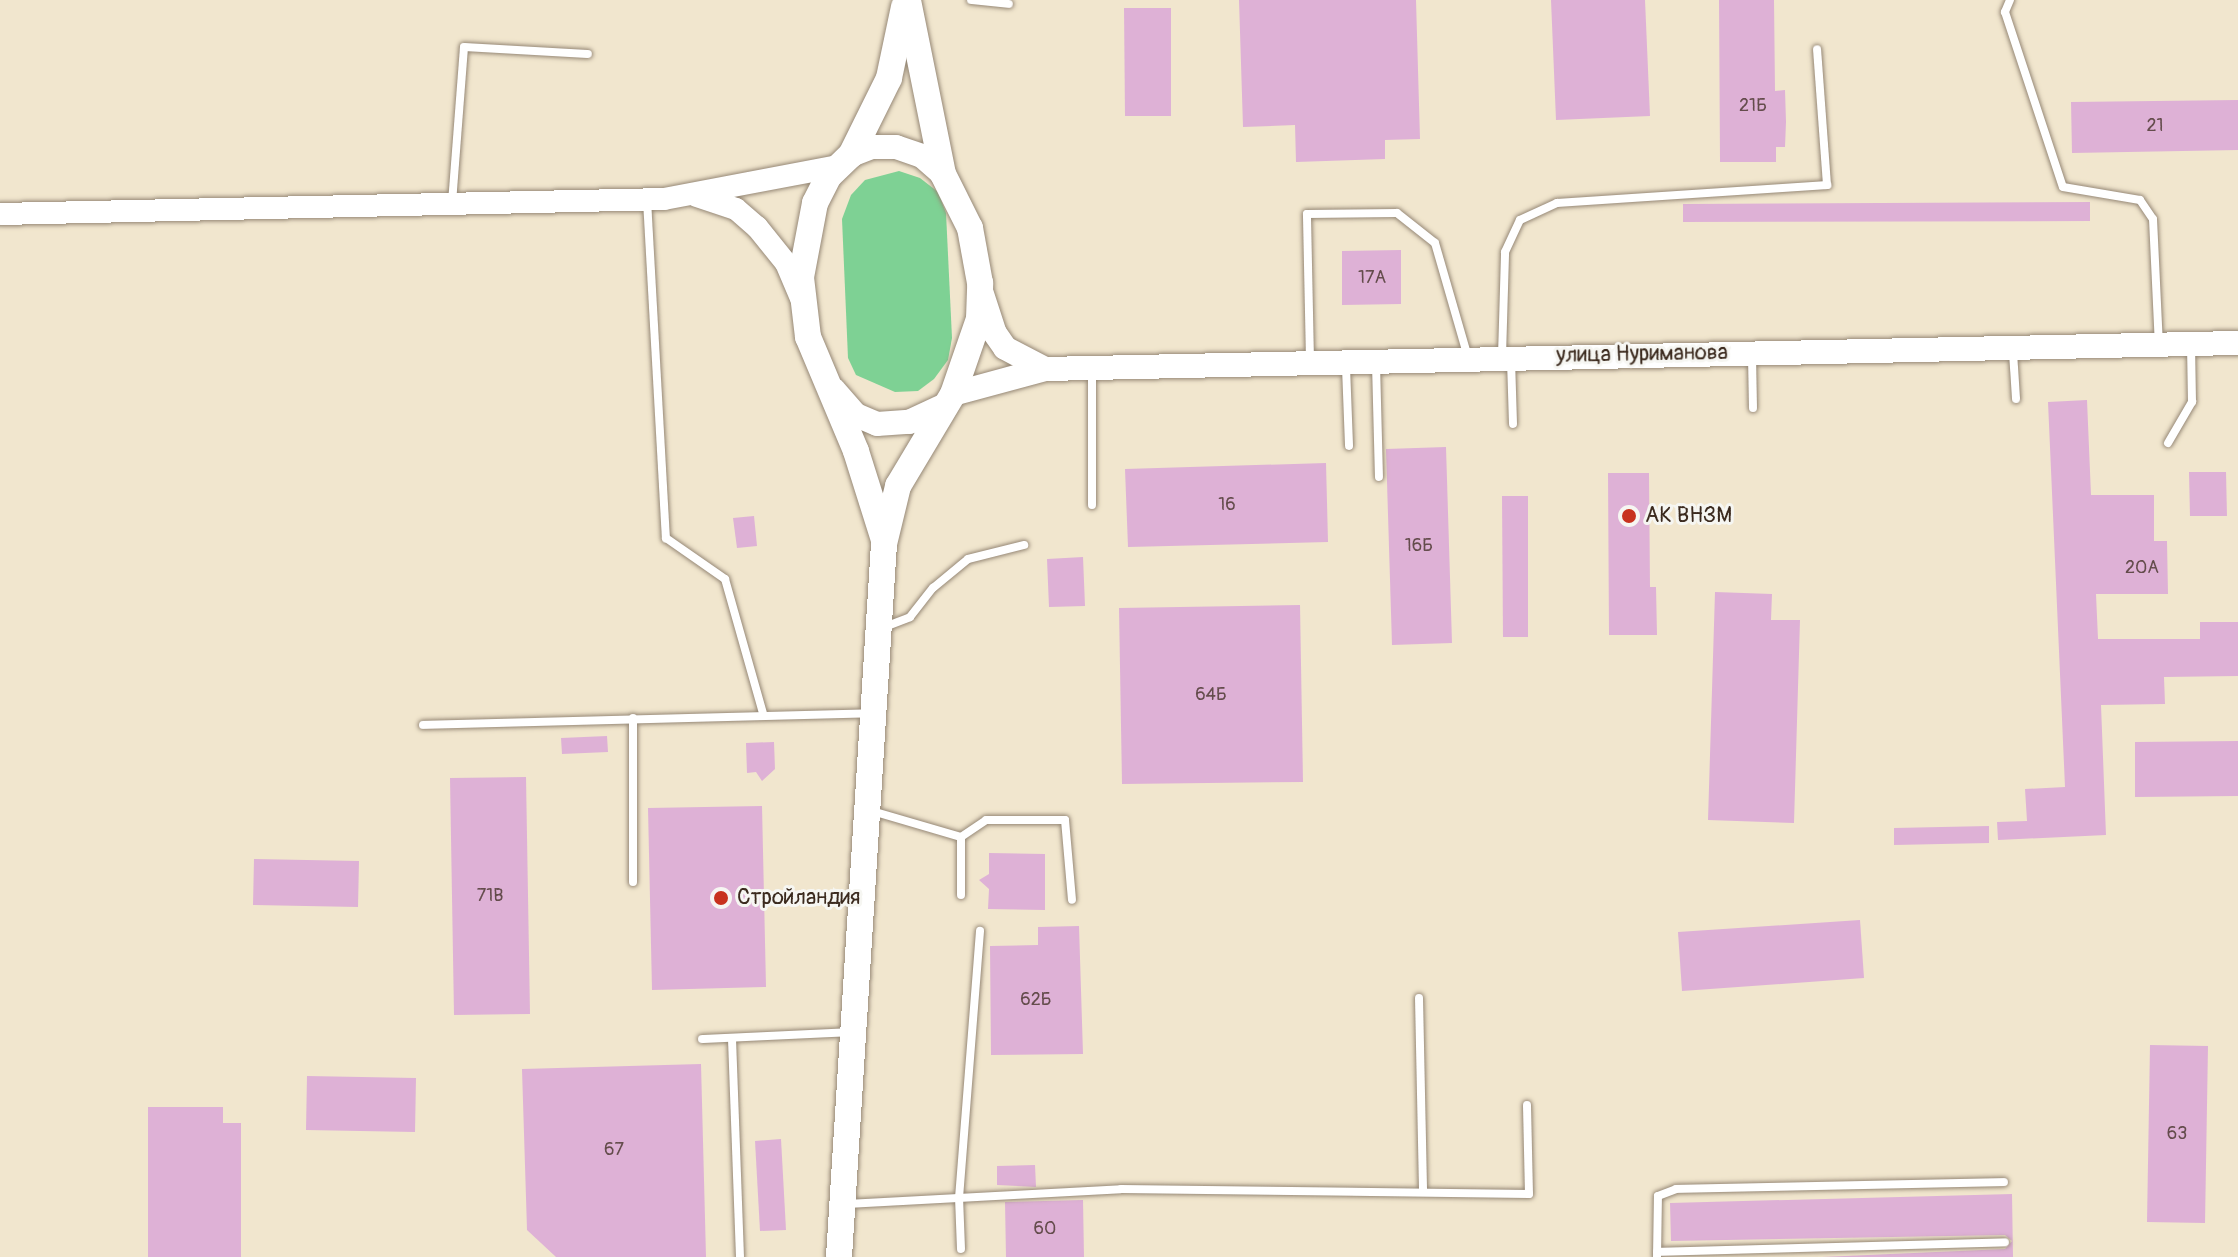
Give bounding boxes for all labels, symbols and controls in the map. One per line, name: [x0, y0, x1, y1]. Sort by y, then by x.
house number: 21Б: [1739, 95, 1767, 117]
house number: 21: [2146, 115, 2164, 137]
house number: 17А: [1358, 267, 1386, 289]
street label: улица Нуриманова: [1556, 339, 1728, 369]
house number: 16: [1218, 494, 1236, 516]
place label: АК ВНЗМ: [1645, 503, 1732, 529]
marker: АК ВНЗМ: [1620, 507, 1638, 525]
house number: 16Б: [1405, 535, 1433, 557]
house number: 20А: [2125, 557, 2159, 579]
house number: 64Б: [1195, 684, 1227, 706]
house number: 71В: [477, 885, 503, 907]
place label: Стройландия: [737, 885, 860, 911]
marker: Стройландия: [712, 889, 730, 907]
house number: 62Б: [1020, 989, 1052, 1011]
house number: 63: [2167, 1123, 2187, 1145]
house number: 67: [604, 1139, 624, 1161]
house number: 60: [1034, 1218, 1056, 1240]

